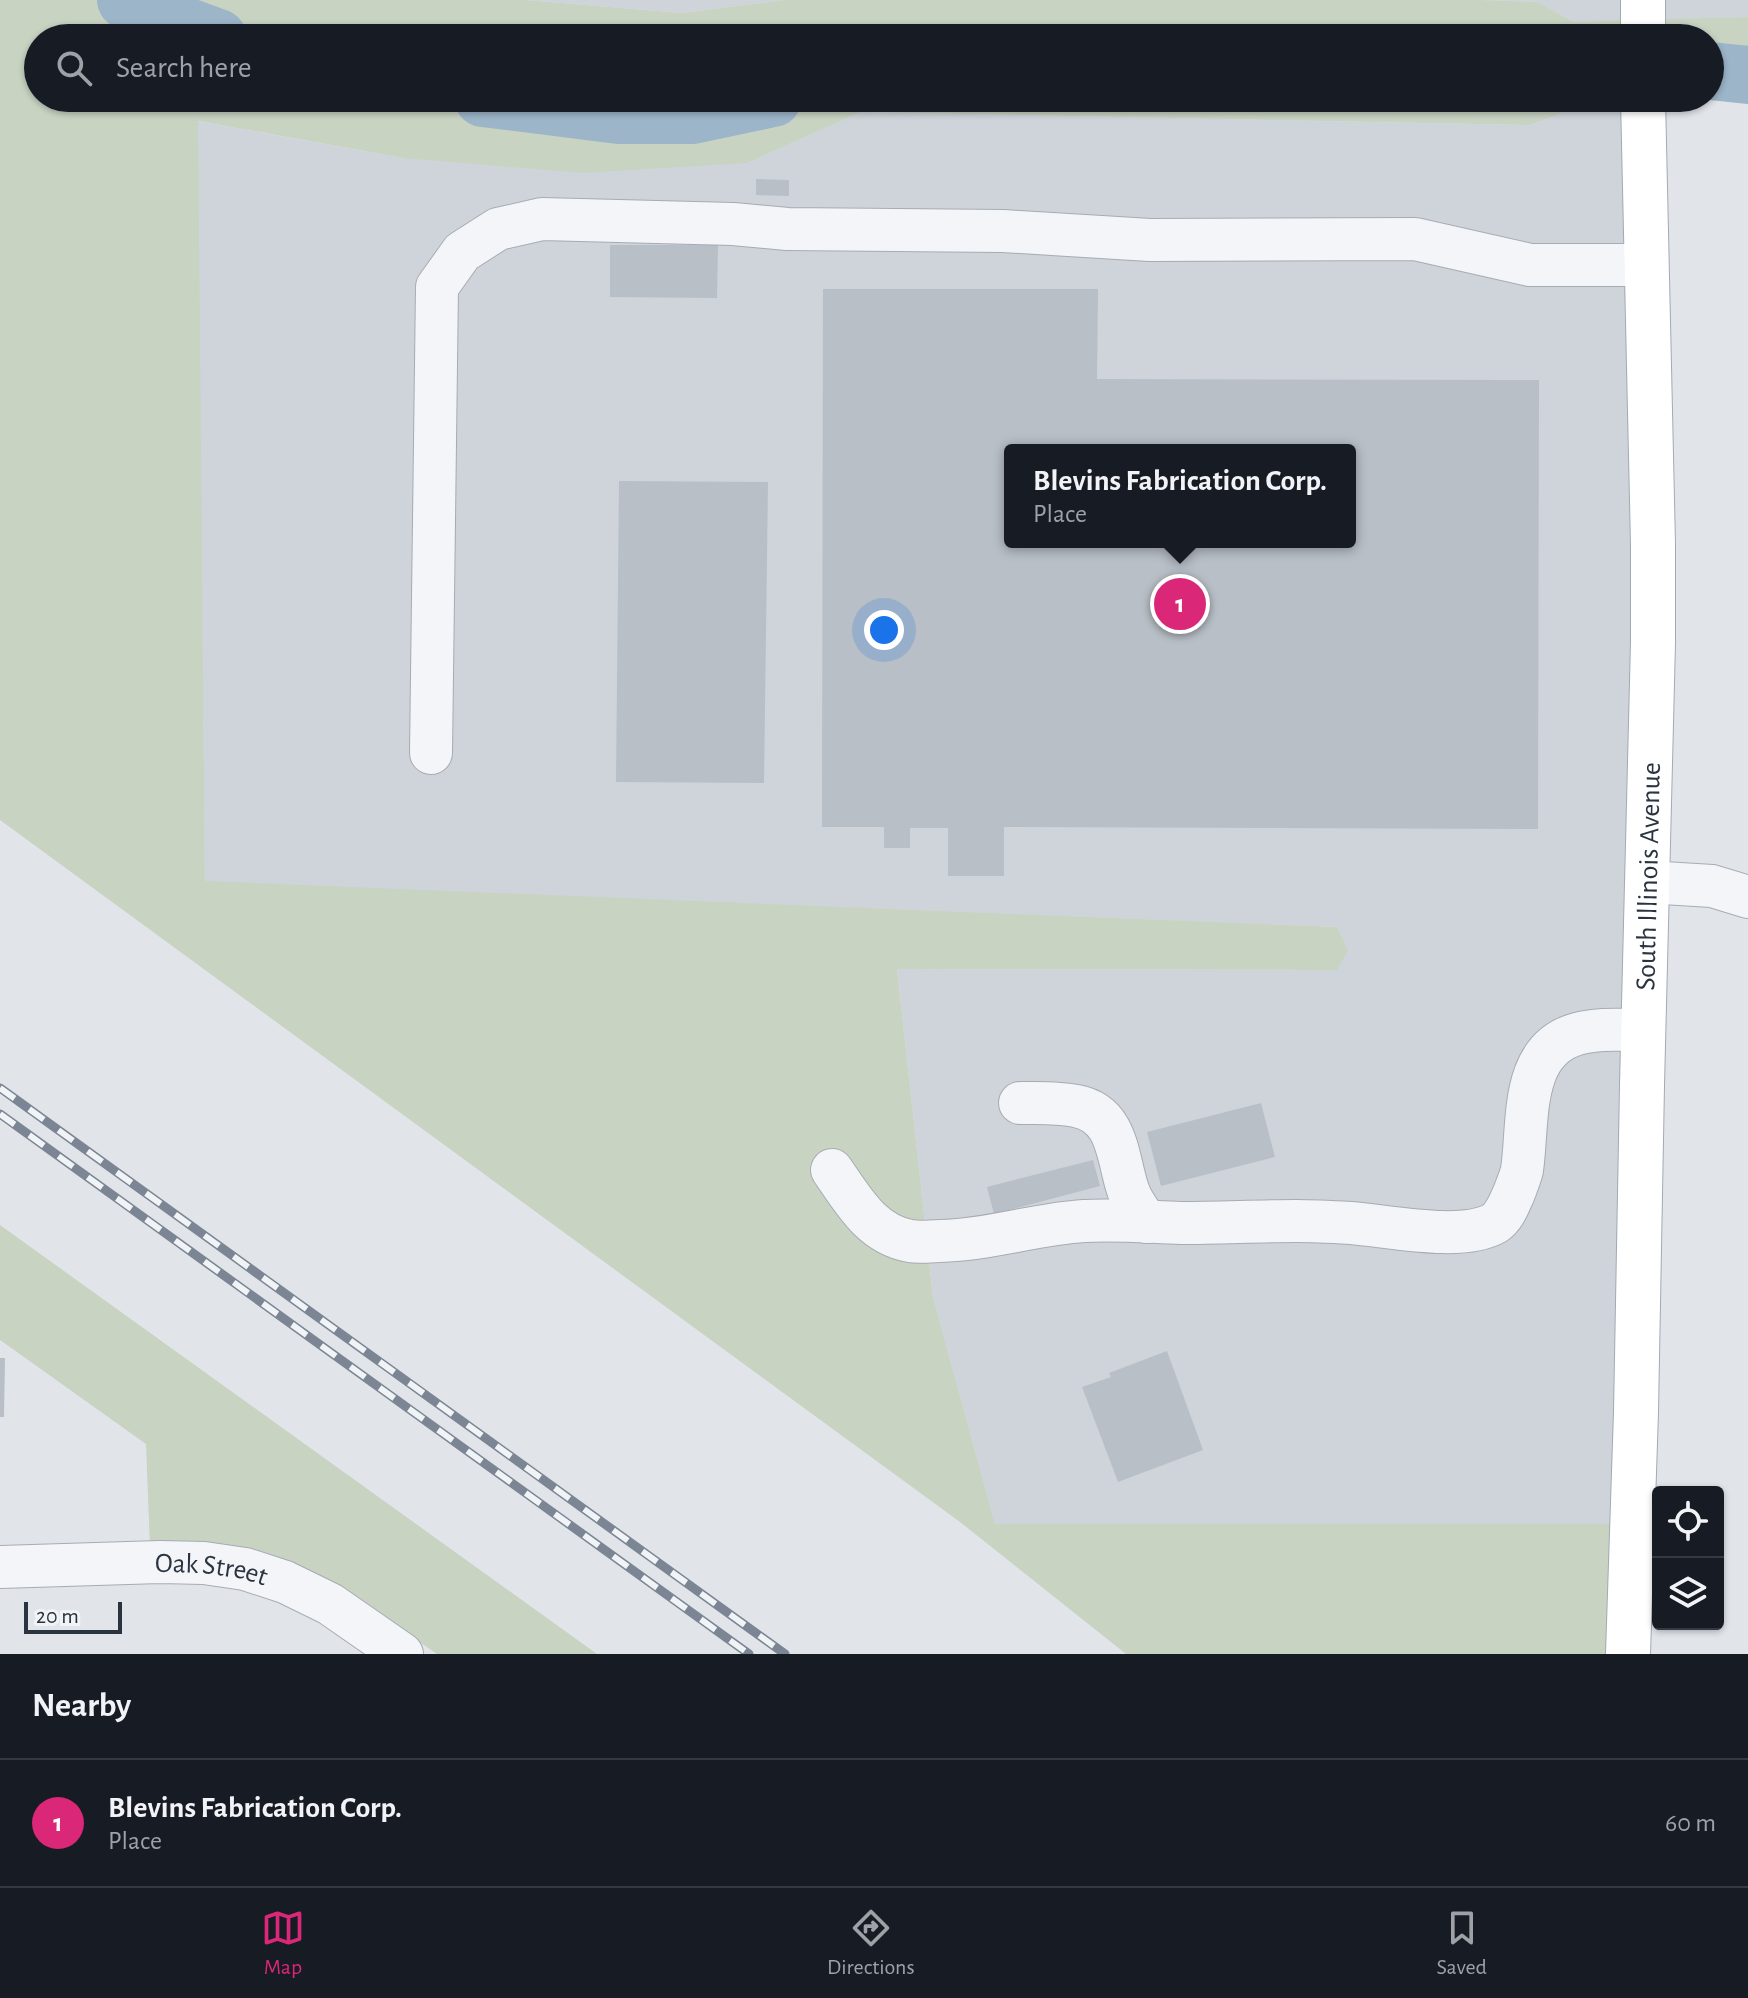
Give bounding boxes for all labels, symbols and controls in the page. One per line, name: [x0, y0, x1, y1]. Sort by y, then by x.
search box: [24, 24, 1724, 112]
icon: search: [52, 46, 96, 90]
text: Search here: [116, 53, 252, 83]
popup: [1004, 444, 1356, 548]
text: Blevins Fabrication Corp.: [1033, 466, 1327, 496]
text: Place: [1033, 501, 1087, 527]
pin: 1: [1154, 574, 1206, 634]
your location: [864, 610, 904, 650]
street label: South Illinois Avenue: [1632, 762, 1666, 991]
map controls: [1652, 1486, 1724, 1630]
button: locate: [1652, 1486, 1724, 1558]
street label: Oak Street: [155, 1550, 271, 1592]
button: layers: [1652, 1558, 1724, 1630]
scale bar: [24, 1598, 122, 1634]
text: 20 m: [36, 1605, 79, 1627]
text: Nearby: [32, 1689, 131, 1723]
text: Blevins Fabrication Corp.: [108, 1793, 402, 1823]
text: 1: [53, 1810, 63, 1836]
text: 60 m: [1665, 1810, 1716, 1836]
text: Place: [108, 1828, 162, 1854]
tab: Map: [261, 1906, 305, 1980]
tab: Directions: [827, 1906, 915, 1980]
tab: Saved: [1437, 1906, 1487, 1980]

